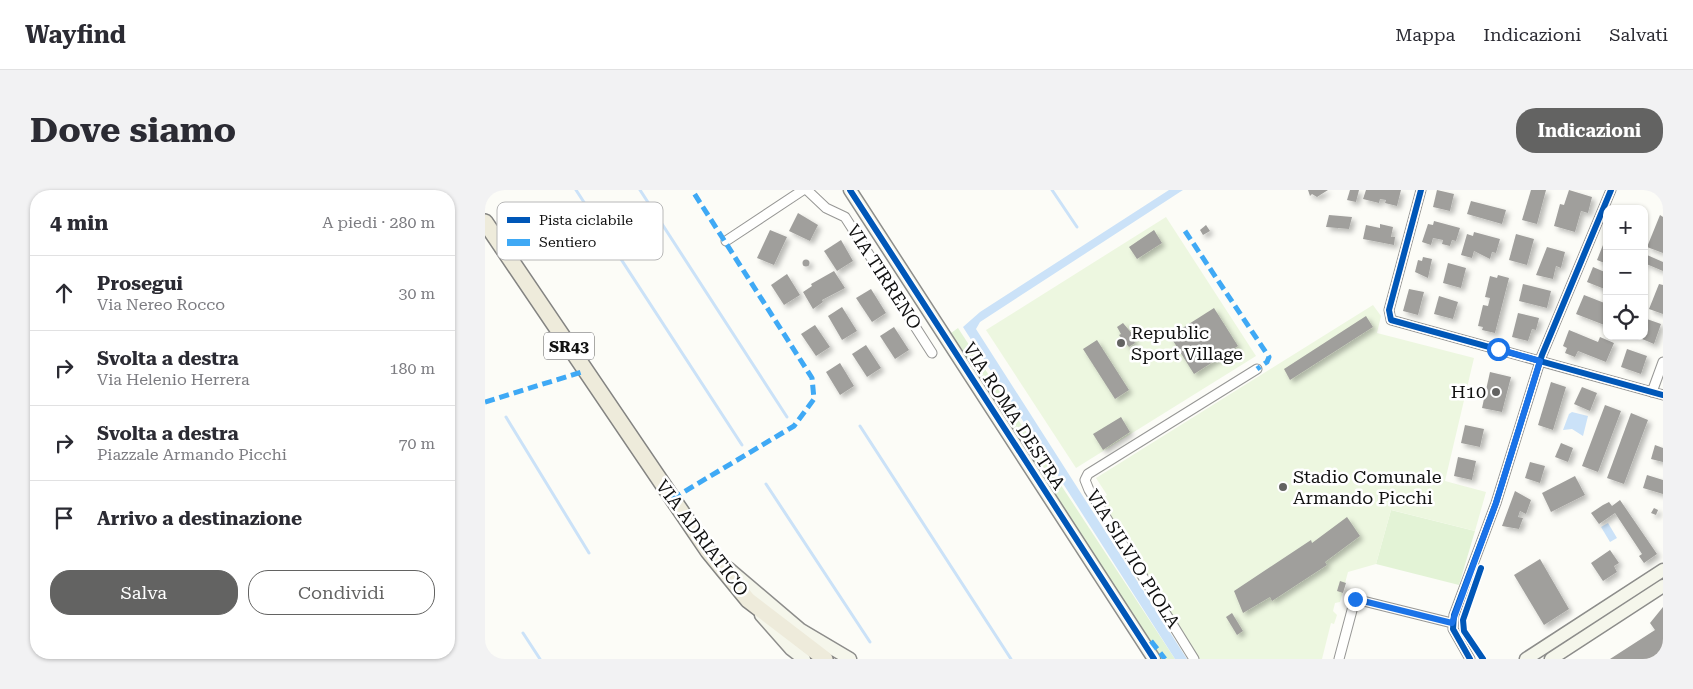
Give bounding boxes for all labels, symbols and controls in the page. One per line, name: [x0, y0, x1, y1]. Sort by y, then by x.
text: Wayfind: [25, 21, 126, 49]
text: Mappa: [1395, 24, 1455, 45]
text: Indicazioni: [1483, 24, 1581, 45]
text: Salvati: [1609, 24, 1668, 45]
button: Indicazioni: [1516, 108, 1663, 153]
text: Dove siamo: [30, 110, 236, 151]
legend: [497, 202, 663, 260]
map controls: [1603, 205, 1648, 340]
button: +: [1603, 205, 1648, 250]
text: 4 min: [50, 211, 108, 235]
text: Pista ciclabile: [539, 212, 633, 228]
text: A piedi · 280 m: [322, 213, 435, 232]
street label: VIA TIRRENO: [843, 220, 926, 333]
text: Sentiero: [539, 234, 596, 250]
button: −: [1603, 250, 1648, 295]
text: Prosegui: [97, 272, 183, 295]
icon: ahead: [50, 279, 78, 307]
text: 30 m: [398, 284, 435, 303]
text: Via Nereo Rocco: [97, 295, 225, 314]
button: locate: [1603, 295, 1648, 340]
place label: Republic Sport Village: [1131, 322, 1243, 364]
road number: SR43: [544, 332, 594, 360]
marker: Republic Sport Village: [1115, 337, 1127, 349]
street label: VIA ROMA DESTRA: [959, 338, 1070, 494]
route start: [1487, 338, 1510, 361]
text: Svolta a destra: [97, 347, 239, 370]
icon: right: [50, 354, 78, 382]
text: 180 m: [389, 359, 435, 378]
text: Via Helenio Herrera: [97, 370, 250, 389]
place label: H10: [1451, 381, 1486, 402]
marker: H10: [1490, 386, 1502, 398]
text: Svolta a destra: [97, 422, 239, 445]
icon: right: [50, 429, 78, 457]
text: 70 m: [398, 434, 435, 453]
text: Piazzale Armando Picchi: [97, 445, 287, 464]
place label: Stadio Comunale Armando Picchi: [1293, 466, 1442, 508]
street label: VIA ADRIATICO: [652, 475, 753, 600]
marker: Stadio Comunale Armando Picchi: [1277, 481, 1289, 493]
street label: VIA SILVIO PIOLA: [1082, 486, 1185, 632]
icon: arrive: [50, 504, 78, 532]
text: Arrivo a destinazione: [97, 507, 302, 530]
button: Salva: [50, 570, 238, 615]
button: Condividi: [248, 570, 435, 615]
route end: [1344, 588, 1367, 611]

